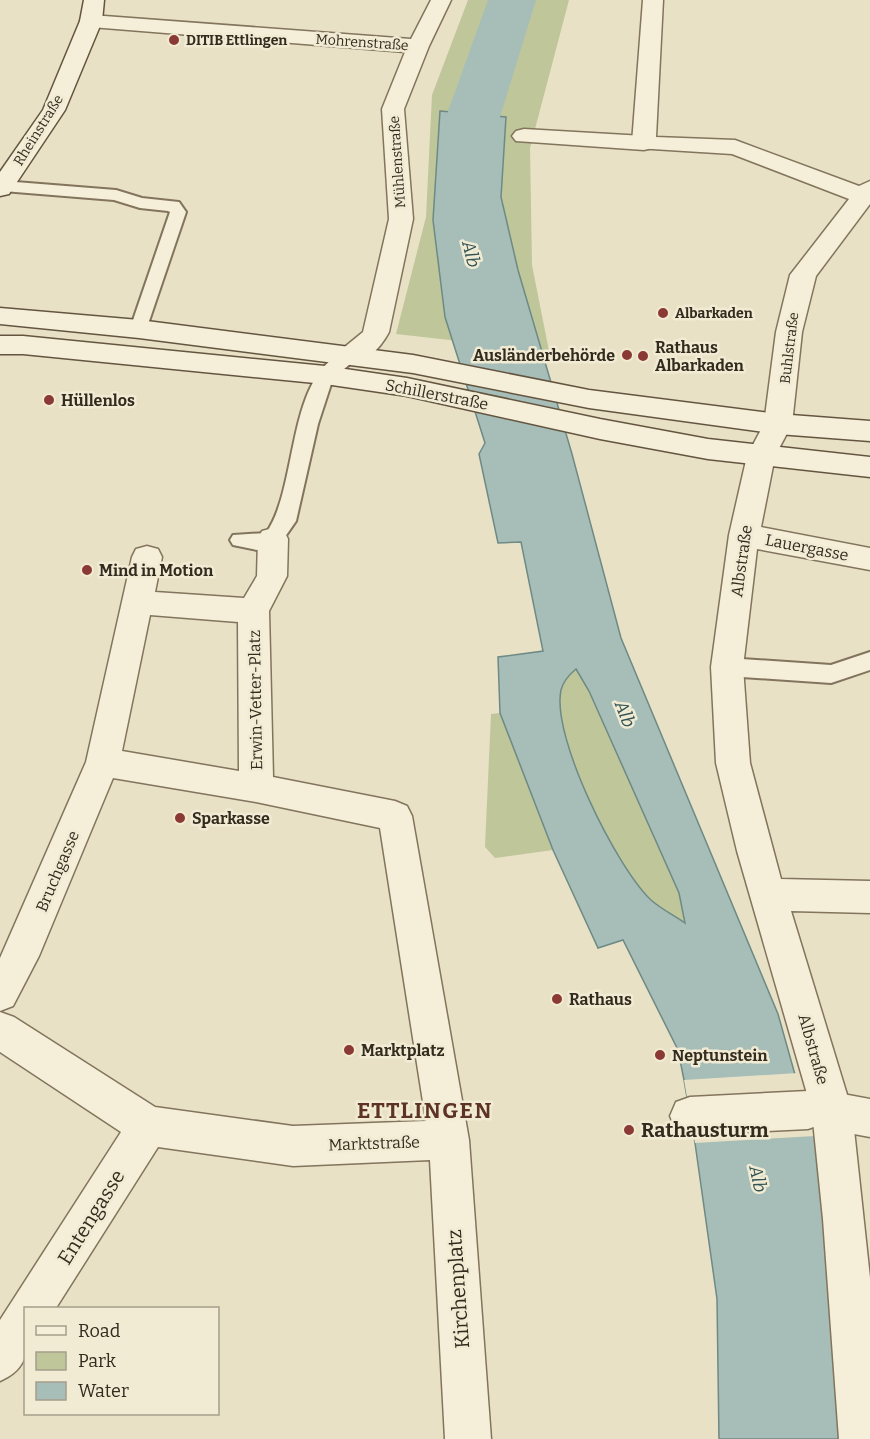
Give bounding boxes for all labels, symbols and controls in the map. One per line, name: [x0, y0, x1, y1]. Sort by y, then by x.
street label: Mohrenstraße: [315, 31, 409, 54]
place label: DITIB Ettlingen: [186, 32, 287, 49]
marker: DITIB Ettlingen: [167, 33, 181, 47]
street label: Rheinstraße: [10, 92, 67, 169]
street label: Mühlenstraße: [386, 115, 409, 209]
water label: Alb: [457, 237, 485, 270]
place label: Albarkaden: [675, 305, 753, 322]
marker: Albarkaden: [656, 306, 670, 320]
street label: Buhlstraße: [777, 311, 802, 385]
place label: Rathaus Albarkaden: [655, 338, 745, 375]
place label: Ausländerbehörde: [473, 346, 615, 365]
marker: Ausländerbehörde: [620, 348, 634, 362]
marker: Rathaus Albarkaden: [636, 349, 650, 363]
street label: Schillerstraße: [384, 375, 490, 414]
place label: Hüllenlos: [61, 391, 135, 410]
marker: Hüllenlos: [42, 393, 56, 407]
street label: Albstraße: [727, 524, 756, 598]
street label: Lauergasse: [764, 530, 850, 565]
place label: Mind in Motion: [99, 561, 214, 580]
marker: Mind in Motion: [80, 563, 94, 577]
street label: Erwin-Vetter-Platz: [245, 630, 266, 770]
water label: Alb: [609, 696, 640, 731]
place label: Sparkasse: [192, 809, 270, 828]
marker: Sparkasse: [173, 811, 187, 825]
street label: Bruchgasse: [32, 828, 83, 915]
place label: Rathaus: [569, 990, 632, 1009]
marker: Rathaus: [550, 992, 564, 1006]
street label: Albstraße: [794, 1012, 833, 1087]
place label: Marktplatz: [361, 1041, 445, 1060]
marker: Marktplatz: [342, 1043, 356, 1057]
place label: Neptunstein: [672, 1046, 768, 1065]
marker: Neptunstein: [653, 1048, 667, 1062]
district label: ETTLINGEN: [357, 1097, 493, 1124]
place label: Rathausturm: [641, 1118, 768, 1142]
marker: Rathausturm: [622, 1123, 636, 1137]
street label: Marktstraße: [328, 1132, 420, 1155]
water label: Alb: [744, 1163, 772, 1194]
street label: Entengasse: [52, 1165, 130, 1269]
street label: Kirchenplatz: [442, 1229, 474, 1349]
legend: [24, 1307, 219, 1415]
text: Road: [78, 1320, 121, 1342]
text: Park: [78, 1350, 117, 1372]
text: Water: [78, 1380, 129, 1402]

